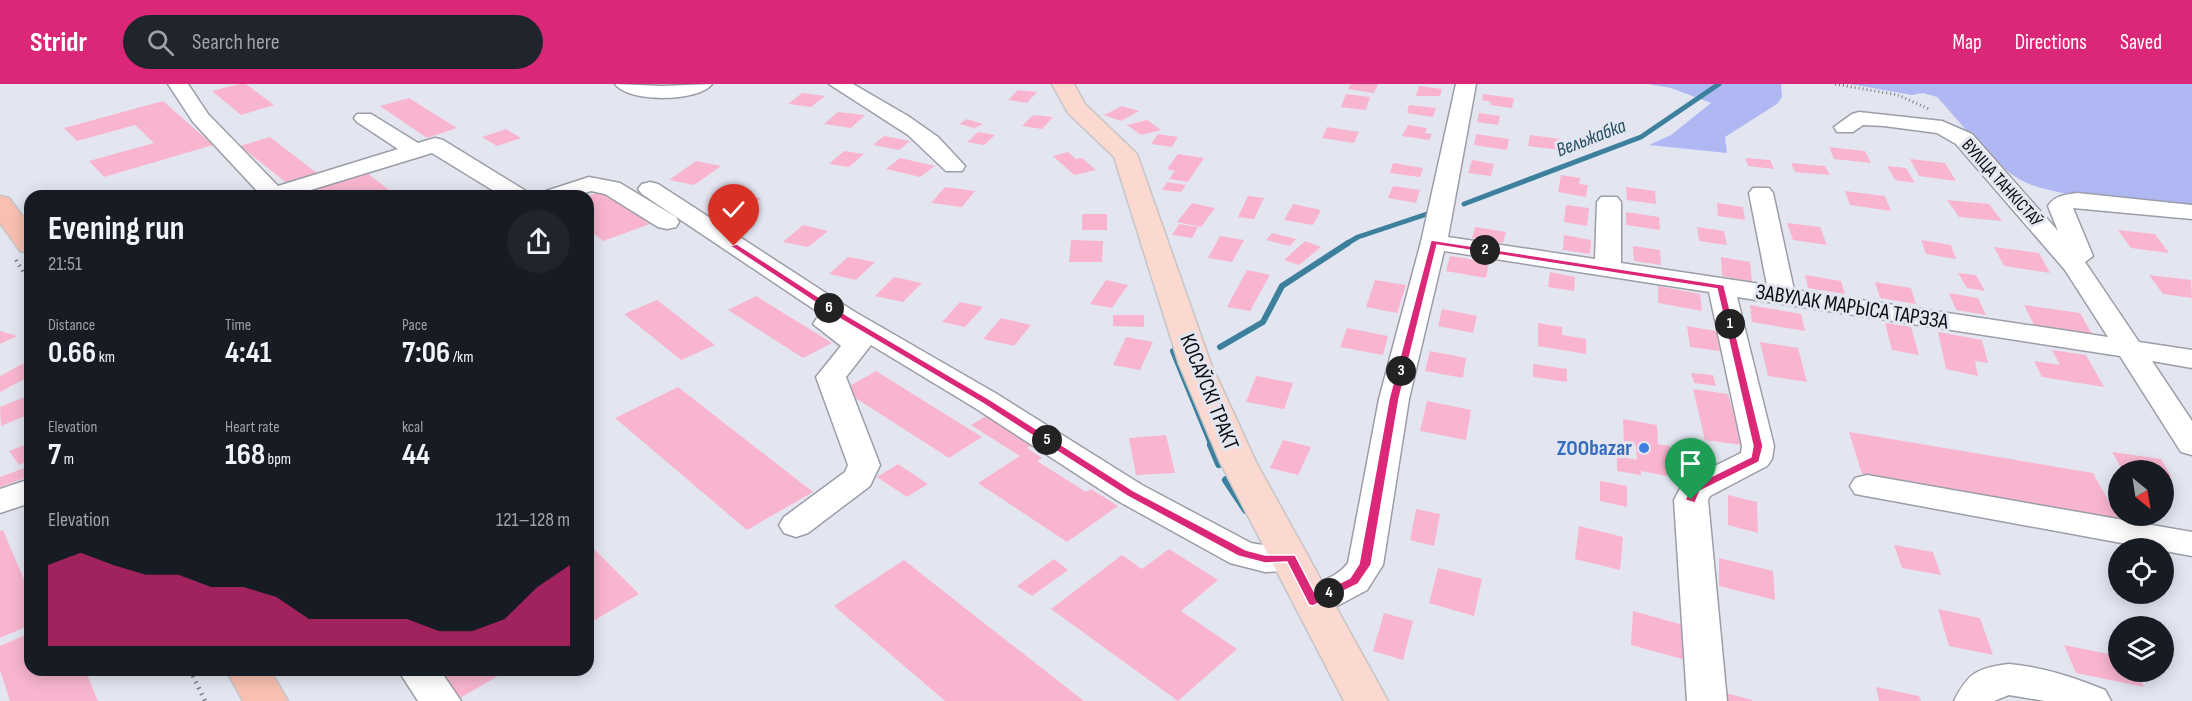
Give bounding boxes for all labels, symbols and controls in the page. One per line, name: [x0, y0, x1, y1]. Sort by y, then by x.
search box: [123, 15, 543, 69]
text: Stridr: [30, 26, 87, 59]
icon: search: [144, 26, 177, 59]
text: Search here: [192, 29, 280, 56]
text: Map: [1952, 30, 1982, 55]
text: Directions: [2015, 30, 2087, 55]
text: Saved: [2120, 30, 2162, 55]
water label: Вельжабка: [1553, 114, 1629, 162]
street label: ВУЛІЦА ТАНКІСТАЎ: [1957, 135, 2047, 231]
pin: [708, 184, 759, 246]
icon: check: [717, 193, 750, 226]
text: Evening run: [48, 209, 184, 249]
button: share: [507, 210, 570, 273]
pin: 2: [1470, 235, 1500, 265]
text: 2: [1481, 240, 1489, 259]
text: 21:51: [48, 252, 82, 276]
street label: ЗАВУЛАК МАРЫСА ТАРЭЗА: [1754, 278, 1951, 336]
pin: 6: [814, 293, 844, 323]
text: 6: [825, 298, 833, 317]
pin: 1: [1715, 309, 1745, 339]
text: 1: [1727, 314, 1733, 333]
text: Distance: [48, 316, 95, 335]
text: Time: [225, 316, 251, 335]
text: Pace: [402, 316, 427, 335]
street label: КОСАЎСКІ ТРАКТ: [1173, 330, 1245, 454]
text: 0.66: [48, 335, 96, 371]
text: 4:41: [225, 335, 271, 371]
text: 7:06: [402, 335, 450, 371]
text: km: [96, 348, 115, 367]
text: /km: [450, 348, 473, 367]
pin: 3: [1386, 356, 1416, 386]
text: 3: [1397, 361, 1405, 380]
text: Elevation: [48, 418, 97, 437]
text: Heart rate: [225, 418, 280, 437]
text: kcal: [402, 418, 423, 437]
pin: 5: [1032, 425, 1062, 455]
text: 5: [1043, 430, 1051, 449]
place label: ZOObazar: [1557, 435, 1632, 462]
text: 7: [48, 437, 61, 473]
text: 168: [225, 437, 265, 473]
text: 44: [402, 437, 430, 473]
pin: [1665, 438, 1716, 500]
marker: ZOObazar: [1637, 441, 1651, 455]
icon: arrive: [1674, 447, 1707, 480]
text: m: [61, 450, 74, 469]
text: bpm: [265, 450, 291, 469]
north arrow: [2108, 460, 2174, 526]
map controls: [2108, 460, 2174, 682]
text: Elevation: [48, 508, 110, 532]
text: 121–128 m: [496, 508, 570, 532]
button: locate: [2108, 538, 2174, 604]
pin: 4: [1314, 578, 1344, 608]
text: 4: [1325, 583, 1333, 602]
button: layers: [2108, 616, 2174, 682]

